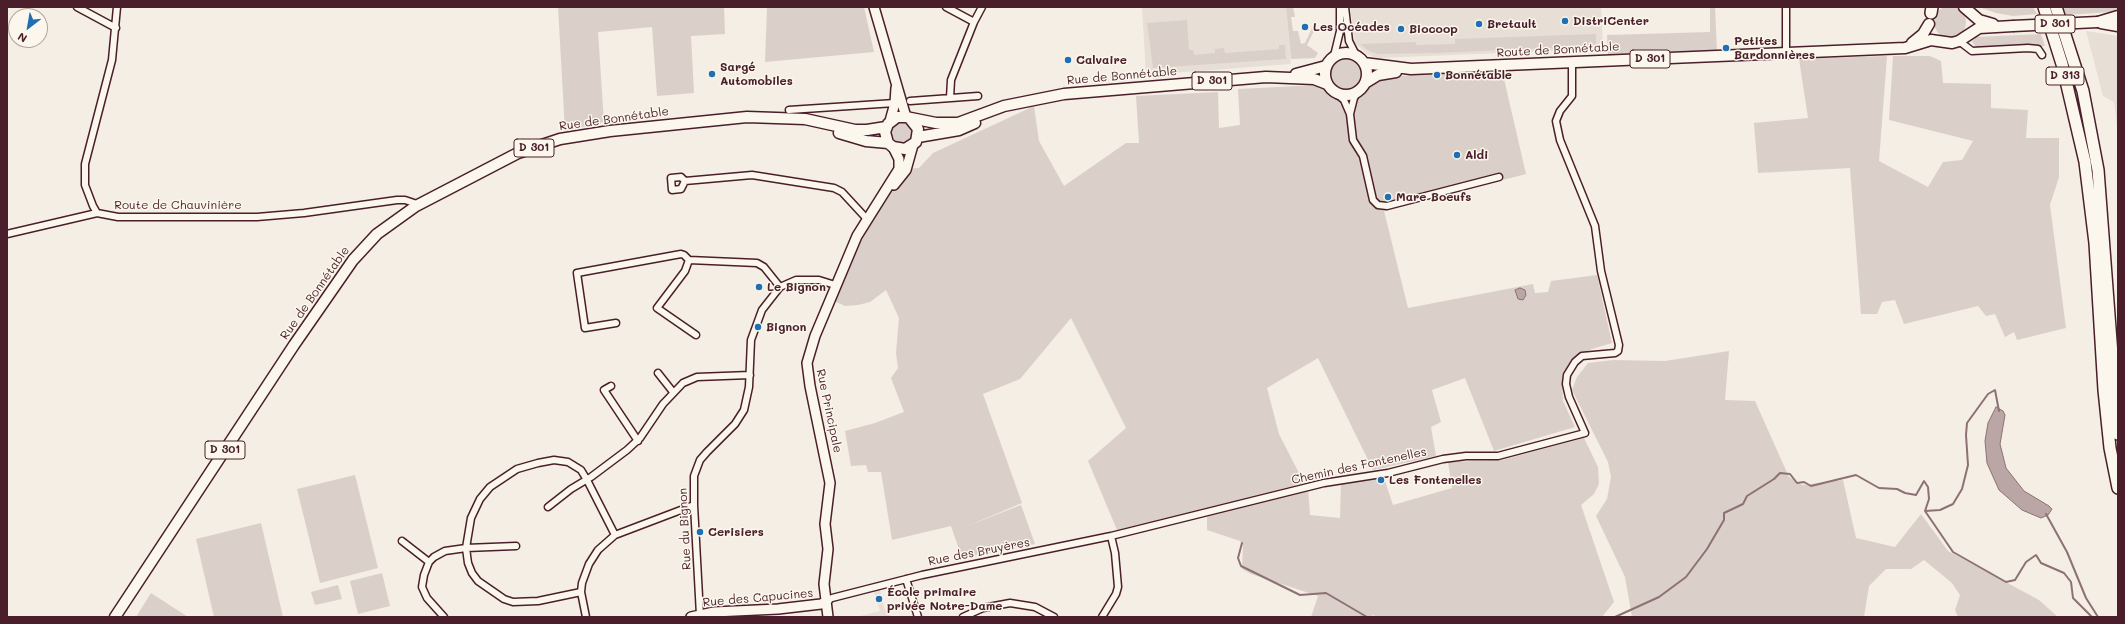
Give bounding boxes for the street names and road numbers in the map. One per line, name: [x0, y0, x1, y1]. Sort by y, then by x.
road number: D 301: [2035, 15, 2075, 33]
street label: Route de Bonnétable: [1496, 40, 1620, 60]
road number: D 301: [1630, 50, 1670, 68]
street label: Rue de Bonnétable: [1066, 64, 1178, 88]
road number: D 313: [2046, 67, 2084, 85]
road number: D 301: [1192, 72, 1232, 90]
street label: Rue de Bonnétable: [558, 104, 670, 134]
road number: D 301: [514, 139, 554, 157]
street label: Route de Chauvinière: [114, 198, 242, 212]
street label: Rue de Bonnétable: [277, 244, 353, 342]
street label: Rue Principale: [813, 368, 845, 454]
road number: D 301: [205, 441, 245, 459]
street label: Chemin des Fontenelles: [1290, 445, 1428, 487]
street label: Rue du Bignon: [676, 488, 694, 570]
street label: Rue des Bruyères: [927, 535, 1031, 569]
street label: Rue des Capucines: [702, 586, 814, 610]

